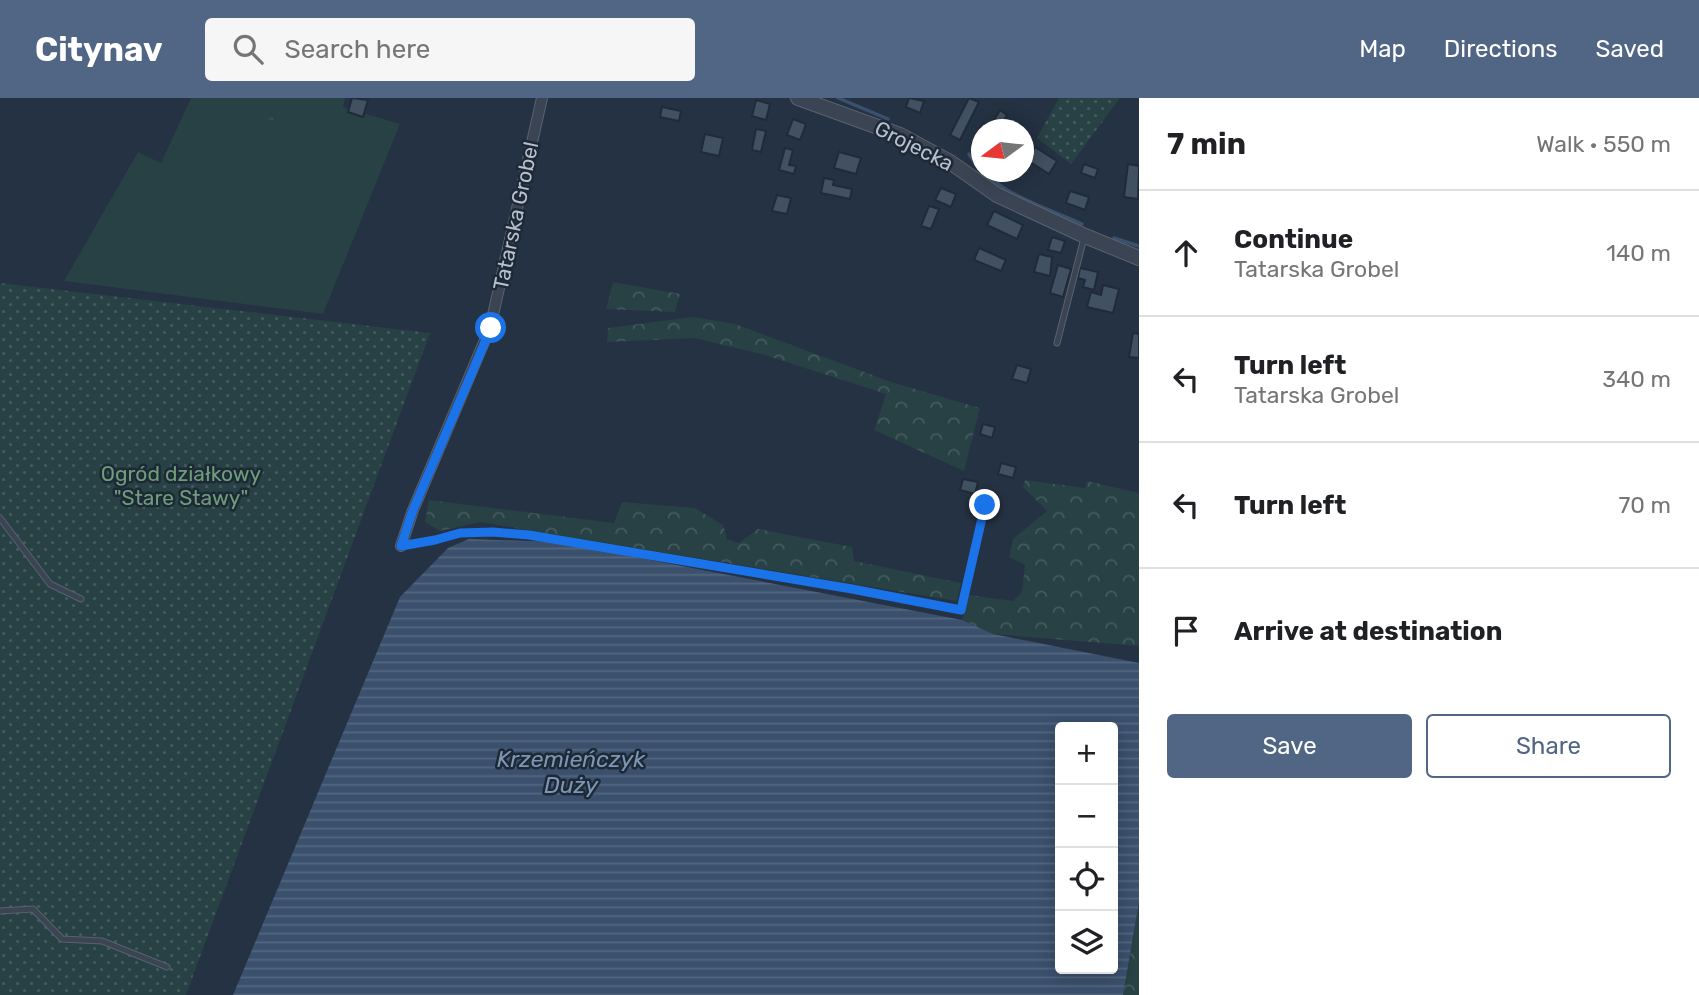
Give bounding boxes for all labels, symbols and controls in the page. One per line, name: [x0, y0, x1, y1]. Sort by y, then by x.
search box: [205, 18, 695, 81]
text: Citynav: [35, 30, 163, 69]
icon: search: [229, 30, 267, 68]
text: Search here: [285, 34, 430, 65]
text: Map: [1359, 35, 1406, 63]
text: Directions: [1444, 35, 1557, 63]
text: Saved: [1595, 35, 1664, 63]
street label: Grojecka: [871, 115, 958, 176]
north arrow: [971, 119, 1034, 182]
text: 7 min: [1167, 126, 1246, 162]
text: Walk · 550 m: [1536, 130, 1671, 158]
street label: Tatarska Grobel: [488, 139, 543, 292]
text: Continue: [1234, 224, 1353, 255]
icon: ahead: [1167, 234, 1205, 272]
text: 140 m: [1606, 239, 1671, 267]
text: Tatarska Grobel: [1234, 255, 1399, 283]
route start: [475, 312, 506, 343]
text: Turn left: [1234, 350, 1346, 381]
icon: left: [1167, 360, 1205, 398]
text: 340 m: [1602, 365, 1671, 393]
text: Tatarska Grobel: [1234, 381, 1399, 409]
park label: Ogród działkowy "Stare Stawy": [101, 461, 262, 510]
icon: left: [1167, 486, 1205, 524]
route end: [969, 489, 1000, 520]
text: Turn left: [1234, 490, 1346, 521]
text: 70 m: [1619, 491, 1671, 519]
icon: arrive: [1167, 612, 1205, 650]
text: Arrive at destination: [1234, 616, 1502, 647]
button: Save: [1167, 714, 1412, 778]
button: Share: [1426, 714, 1671, 778]
map controls: [1055, 722, 1118, 974]
button: +: [1055, 722, 1118, 785]
water label: Krzemieńczyk Duży: [497, 745, 646, 799]
button: −: [1055, 785, 1118, 848]
button: locate: [1055, 848, 1118, 911]
button: layers: [1055, 911, 1118, 974]

